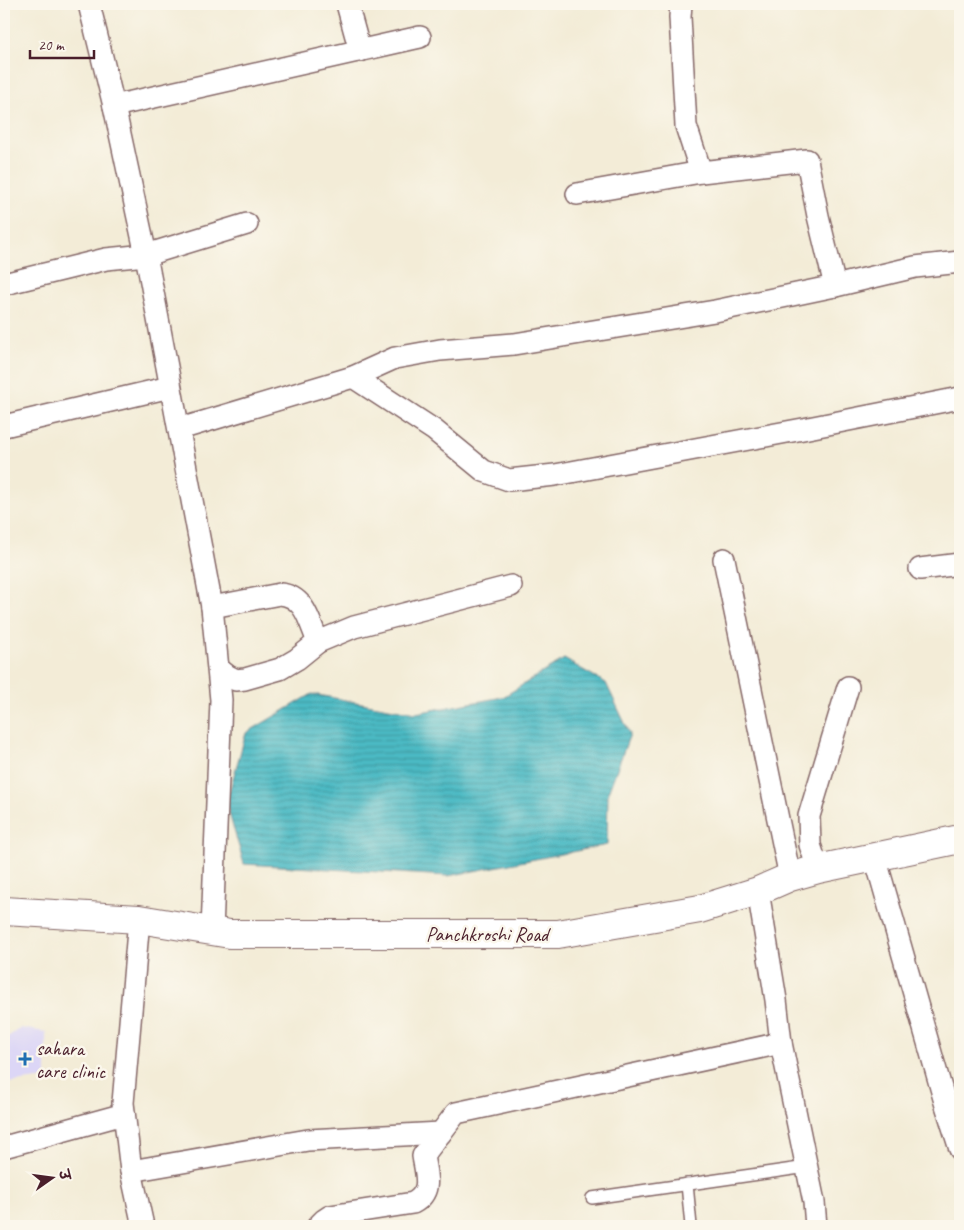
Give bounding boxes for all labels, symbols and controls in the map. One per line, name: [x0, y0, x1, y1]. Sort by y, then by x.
scale bar: [30, 28, 94, 60]
text: 20 m: [38, 36, 65, 55]
street label: Panchkroshi Road: [426, 922, 551, 947]
place label: sahara care clinic: [36, 1036, 106, 1084]
marker: sahara care clinic: [18, 1052, 32, 1066]
north arrow: [28, 1152, 78, 1202]
text: उ: [54, 1166, 74, 1183]

